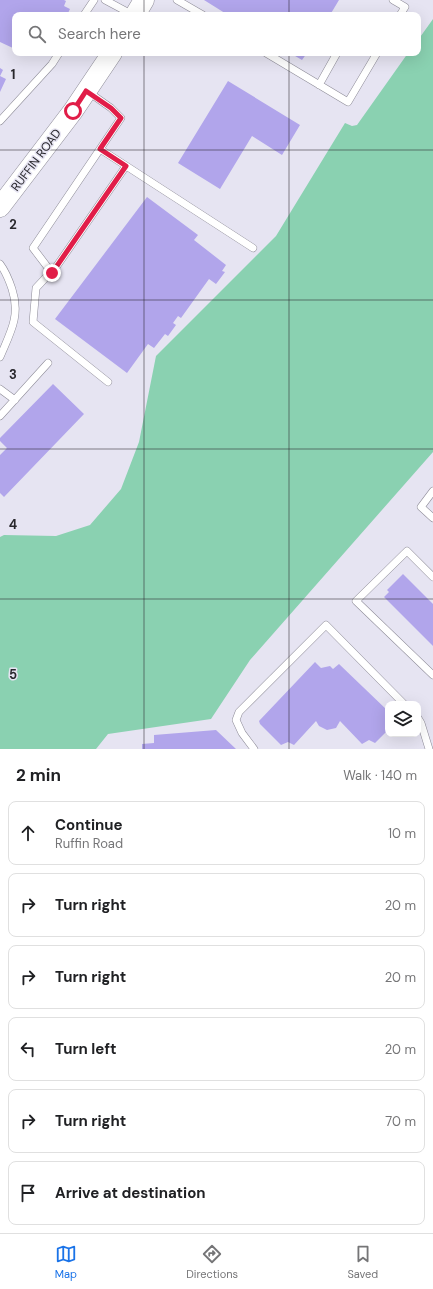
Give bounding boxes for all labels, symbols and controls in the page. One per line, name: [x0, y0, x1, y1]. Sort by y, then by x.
search box: [12, 12, 421, 56]
icon: search: [26, 23, 48, 45]
text: Search here: [58, 24, 141, 44]
text: 1: [11, 66, 15, 83]
route start: [64, 102, 82, 120]
street label: RUFFIN ROAD: [7, 126, 65, 194]
text: 2: [9, 216, 17, 233]
route end: [43, 264, 61, 282]
text: 3: [9, 366, 17, 383]
text: 4: [9, 516, 17, 533]
text: 5: [9, 666, 17, 683]
map controls: [385, 701, 421, 737]
button: layers: [385, 701, 421, 737]
text: 2 min: [16, 764, 61, 786]
text: Walk · 140 m: [343, 767, 417, 784]
text: Continue: [55, 815, 123, 835]
icon: ahead: [17, 822, 39, 844]
text: 10 m: [388, 825, 416, 842]
text: Ruffin Road: [55, 835, 123, 852]
icon: right: [17, 894, 39, 916]
text: Turn right: [55, 895, 126, 915]
text: 20 m: [385, 897, 416, 914]
icon: right: [17, 966, 39, 988]
text: Turn right: [55, 967, 126, 987]
text: 20 m: [385, 969, 416, 986]
icon: left: [17, 1038, 39, 1060]
text: Turn left: [55, 1039, 116, 1059]
text: 20 m: [385, 1041, 416, 1058]
icon: right: [17, 1110, 39, 1132]
text: Turn right: [55, 1111, 126, 1131]
text: 70 m: [385, 1113, 416, 1130]
icon: arrive: [17, 1182, 39, 1204]
text: Arrive at destination: [55, 1183, 206, 1203]
tab: Map: [55, 1243, 77, 1281]
tab: Directions: [186, 1243, 238, 1281]
tab: Saved: [347, 1243, 378, 1281]

